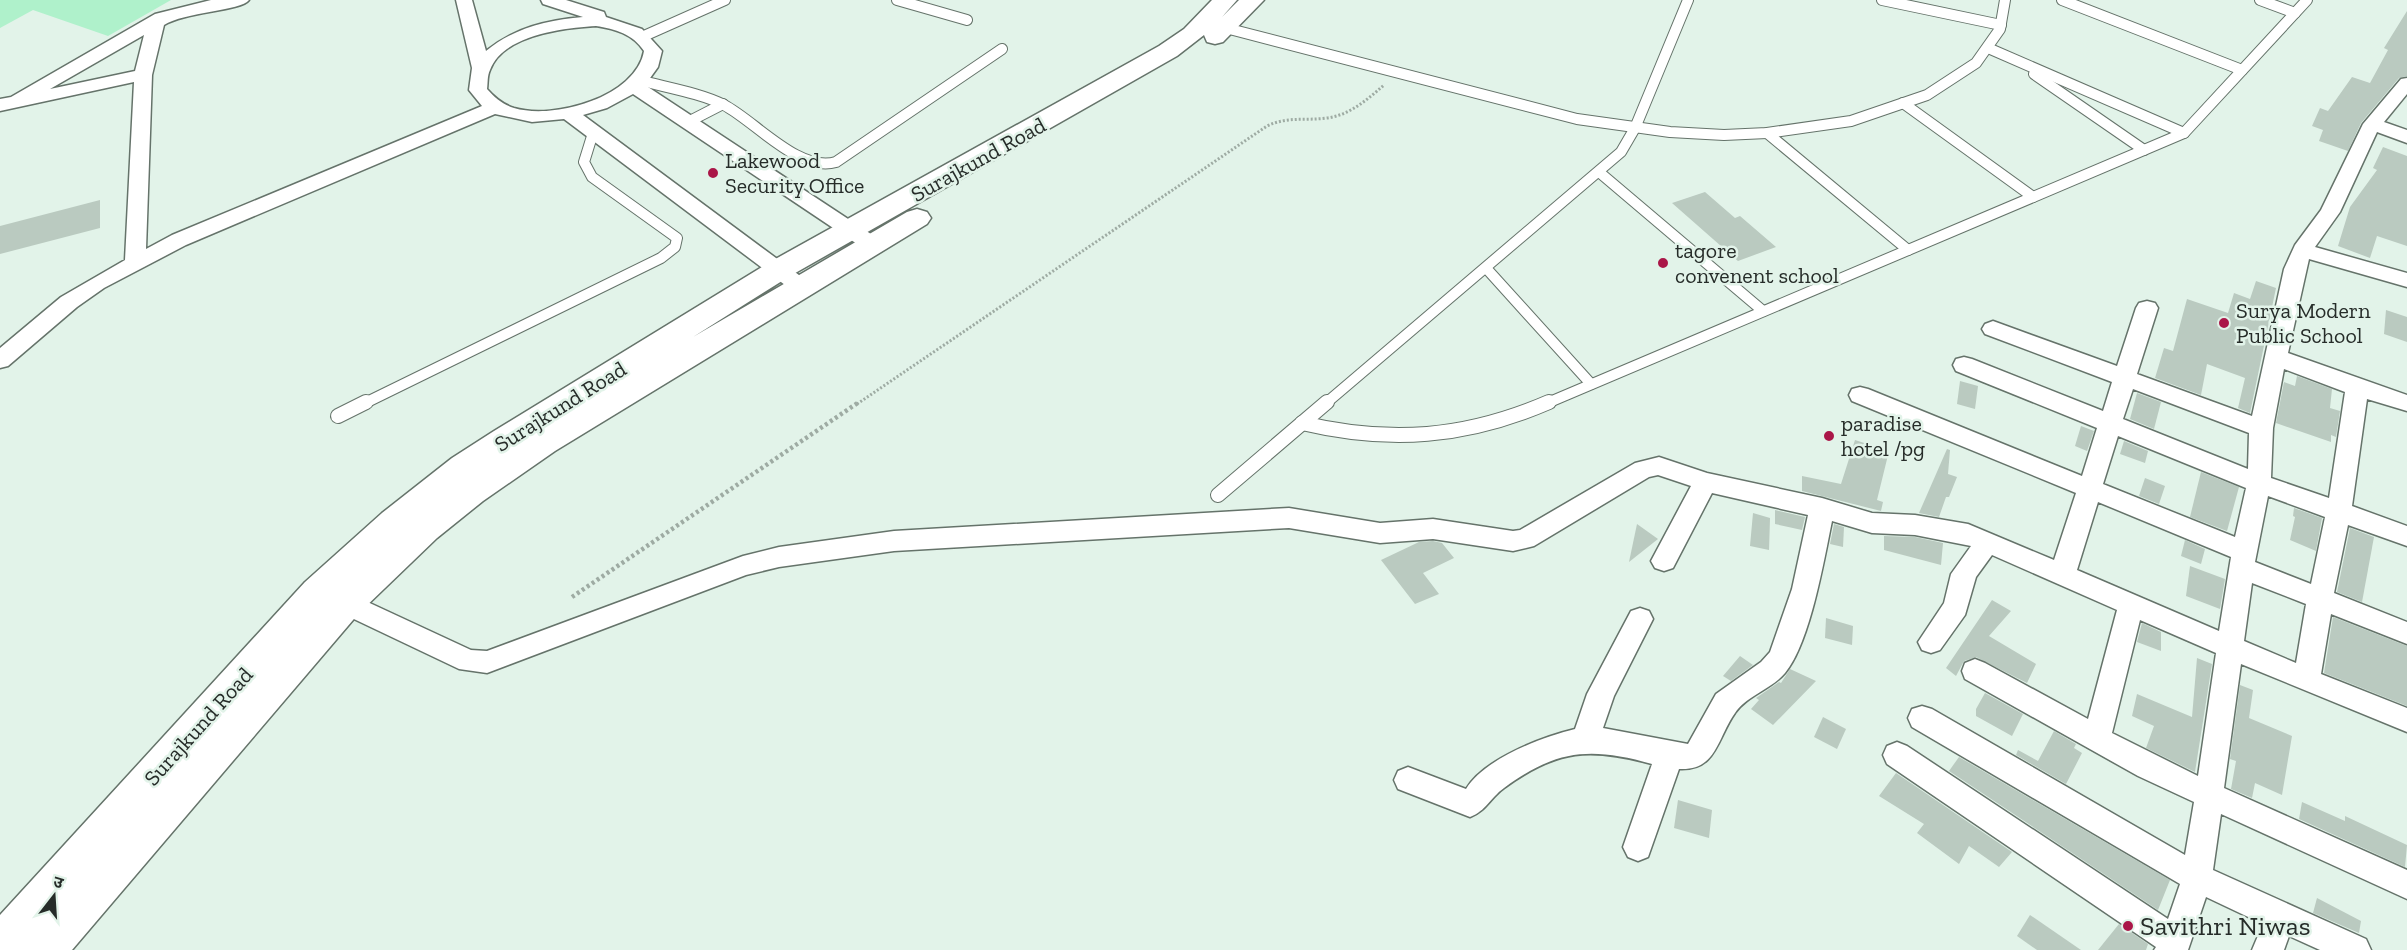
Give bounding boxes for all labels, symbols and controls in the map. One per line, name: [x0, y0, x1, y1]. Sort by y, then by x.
street label: Surajkund Road: [906, 111, 1050, 208]
place label: Lakewood Security Office: [725, 147, 864, 199]
marker: Lakewood Security Office: [706, 166, 720, 180]
place label: tagore convenent school: [1675, 237, 1839, 289]
marker: tagore convenent school: [1656, 256, 1670, 270]
place label: Surya Modern Public School: [2236, 297, 2371, 349]
marker: Surya Modern Public School: [2217, 316, 2231, 330]
street label: Surajkund Road: [489, 355, 631, 458]
place label: paradise hotel /pg: [1841, 410, 1925, 462]
marker: paradise hotel /pg: [1822, 429, 1836, 443]
street label: Surajkund Road: [138, 661, 259, 791]
north arrow: [24, 866, 84, 926]
text: उ: [51, 872, 66, 893]
place label: Savithri Niwas: [2140, 910, 2311, 942]
marker: Savithri Niwas: [2121, 919, 2135, 933]

